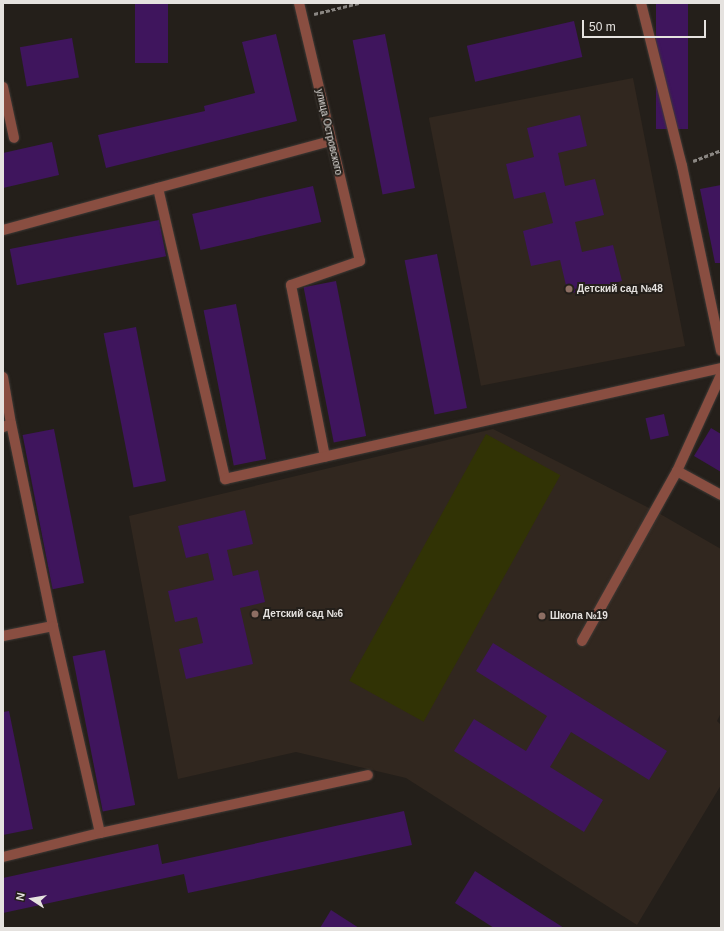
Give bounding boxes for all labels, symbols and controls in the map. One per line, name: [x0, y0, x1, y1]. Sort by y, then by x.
scale bar: [584, 12, 708, 38]
text: 50 m: [589, 20, 616, 34]
street label: улица Островского: [313, 88, 345, 176]
place label: Детский сад №48: [577, 283, 663, 295]
marker: Детский сад №48: [564, 284, 574, 294]
place label: Детский сад №6: [263, 608, 343, 620]
marker: Детский сад №6: [250, 609, 260, 619]
place label: Школа №19: [550, 610, 608, 622]
marker: Школа №19: [537, 611, 547, 621]
north arrow: [12, 879, 52, 919]
text: N: [14, 891, 27, 902]

